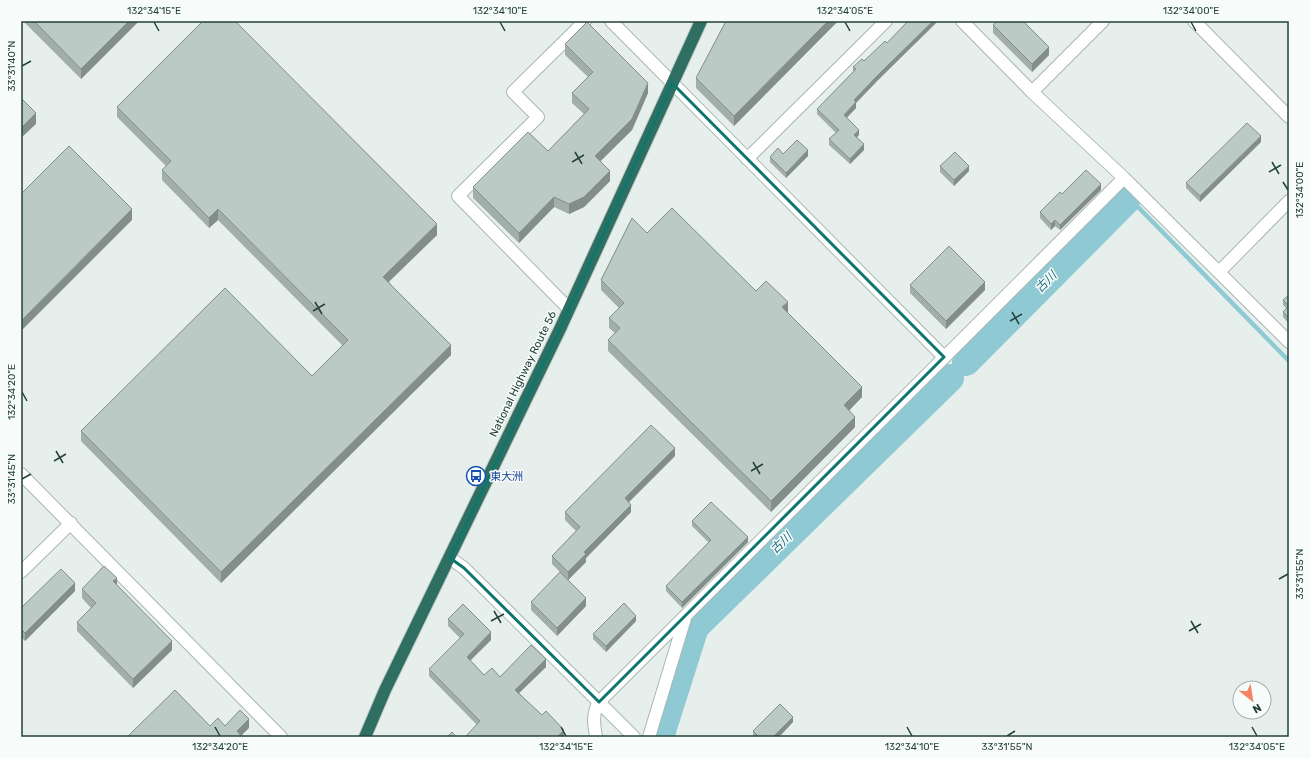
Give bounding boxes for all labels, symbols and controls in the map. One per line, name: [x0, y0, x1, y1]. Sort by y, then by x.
text: 132°34'15"E: [127, 5, 181, 17]
text: 132°34'10"E: [473, 5, 527, 17]
text: 132°34'05"E: [817, 5, 873, 17]
text: 132°34'00"E: [1163, 5, 1219, 17]
text: 33°31'40"N: [6, 40, 18, 91]
text: 132°34'00"E: [1294, 162, 1306, 218]
water label: 古川: [1033, 267, 1061, 295]
street label: National Highway Route 56: [487, 309, 559, 439]
text: 132°34'20"E: [6, 364, 18, 420]
text: 33°31'45"N: [6, 454, 18, 504]
bus stop icon: 東大洲: [465, 465, 487, 487]
place label: 東大洲: [490, 470, 523, 483]
water label: 古川: [767, 528, 796, 556]
text: 33°31'55"N: [1294, 549, 1306, 599]
north arrow: [1232, 680, 1272, 720]
text: N: [1250, 701, 1263, 716]
text: 132°34'20"E: [192, 741, 248, 753]
text: 132°34'15"E: [539, 741, 593, 753]
text: 132°34'10"E: [885, 741, 939, 753]
text: 33°31'55"N: [982, 741, 1032, 753]
text: 132°34'05"E: [1229, 741, 1285, 753]

